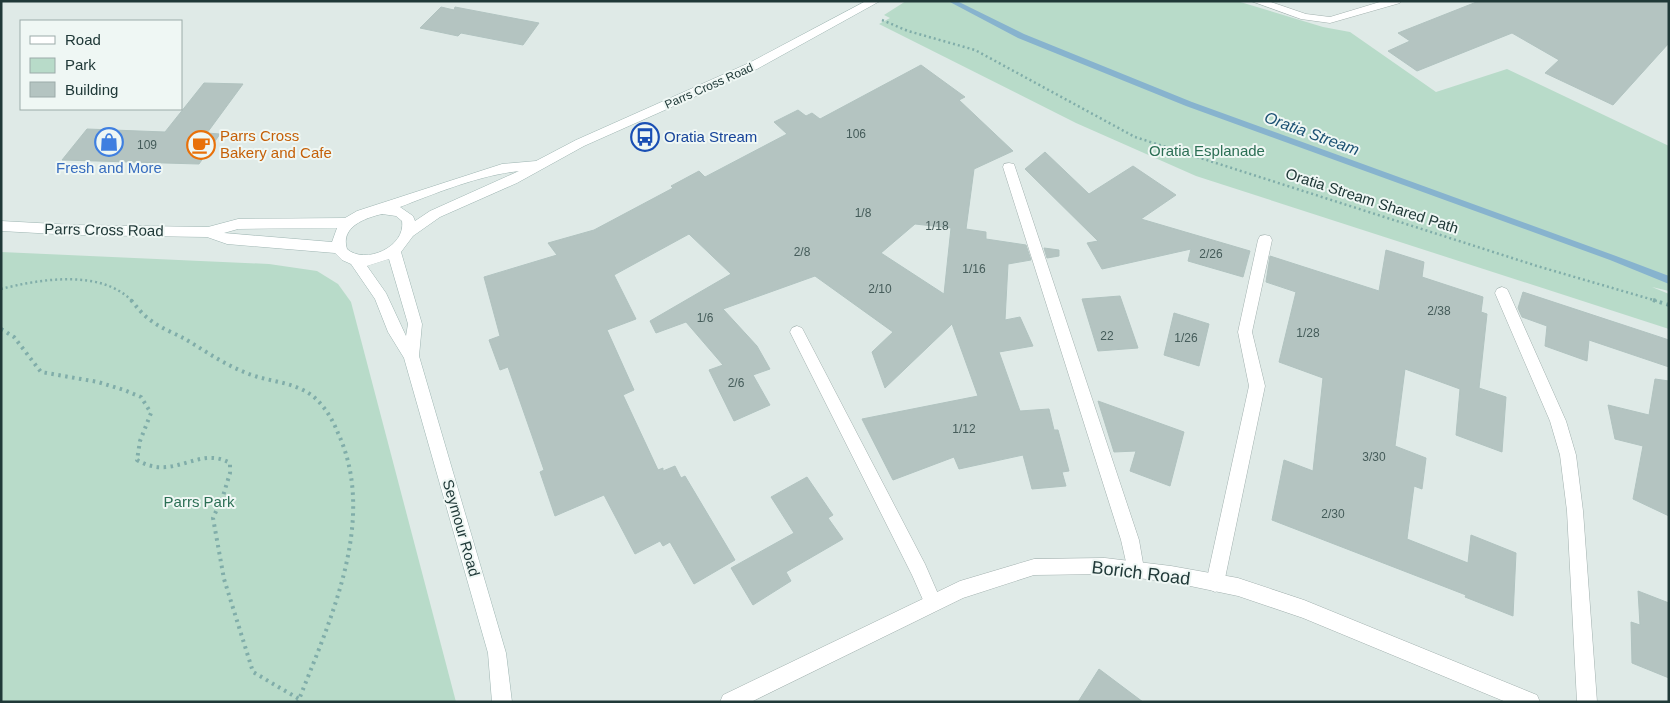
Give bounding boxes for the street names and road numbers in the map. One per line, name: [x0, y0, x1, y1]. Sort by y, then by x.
street label: Parrs Cross Road: [663, 60, 755, 112]
street label: Oratia Stream Shared Path: [1283, 164, 1461, 237]
street label: Parrs Cross Road: [44, 220, 164, 239]
street label: Seymour Road: [440, 477, 483, 578]
street label: Borich Road: [1091, 557, 1191, 589]

